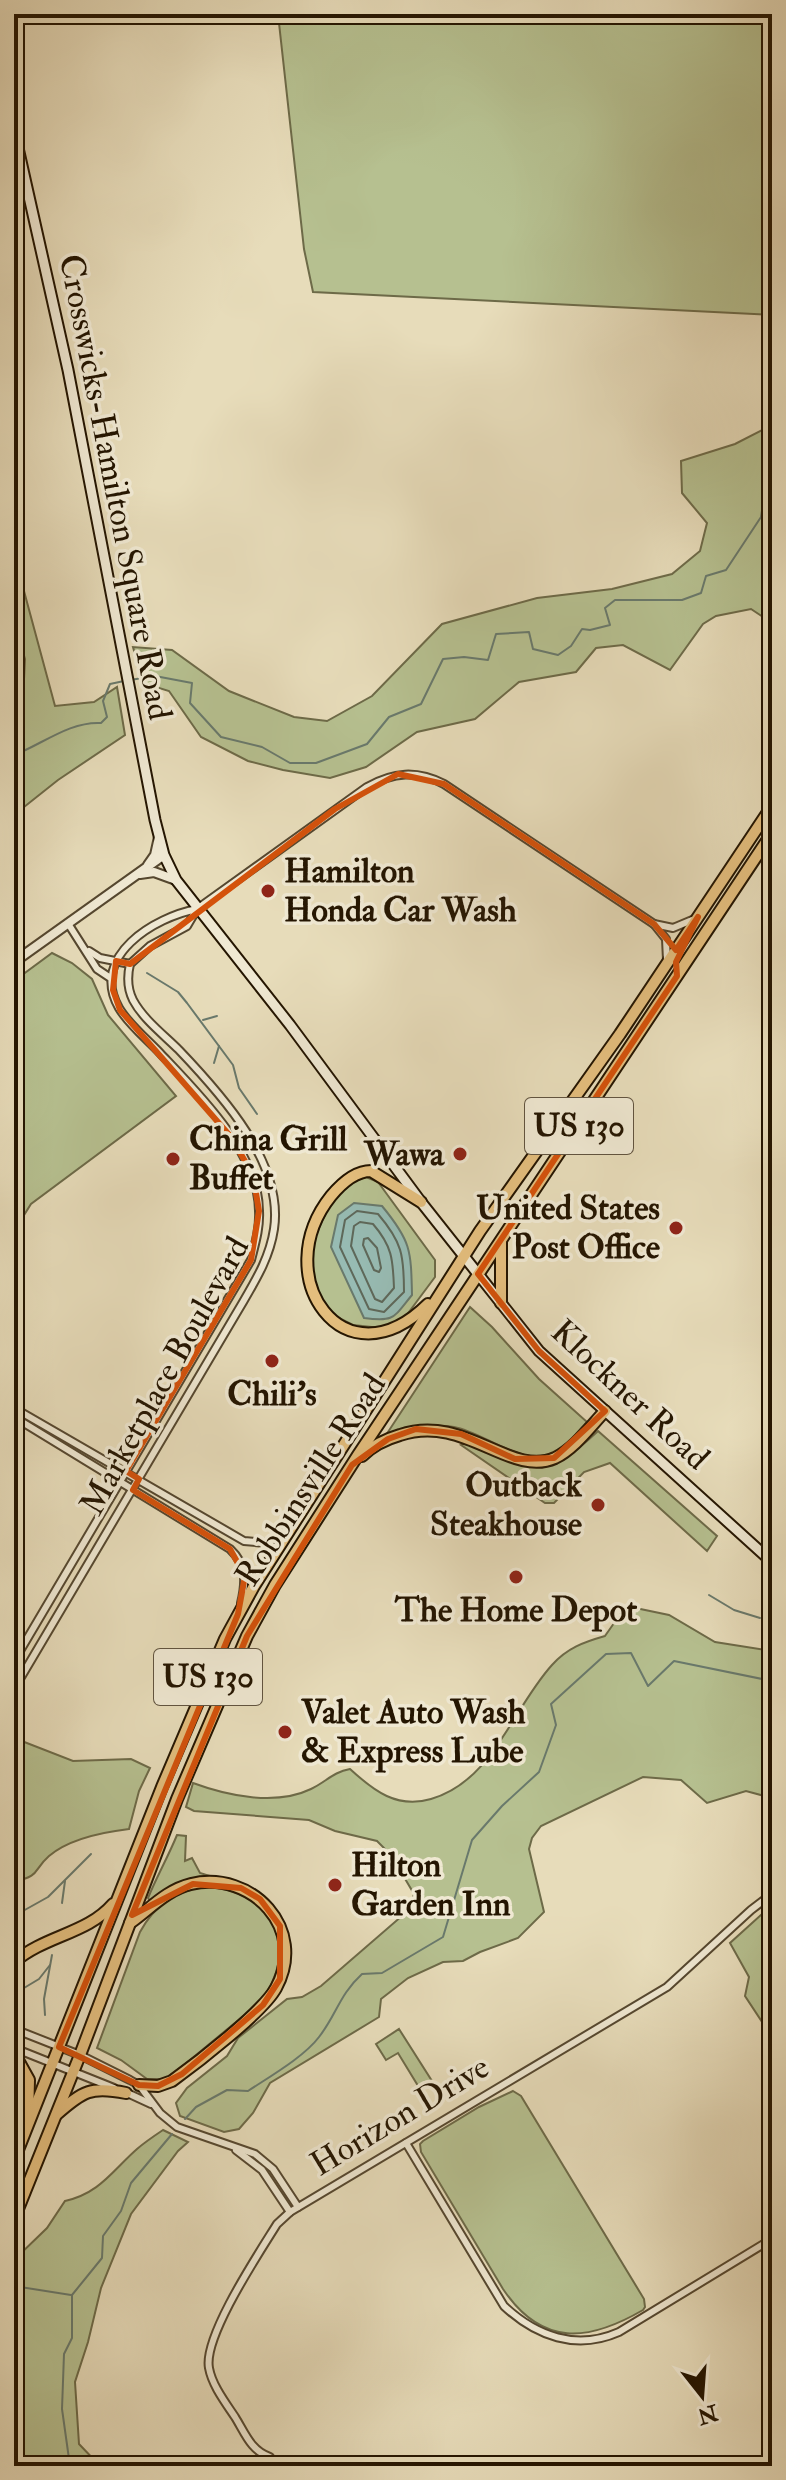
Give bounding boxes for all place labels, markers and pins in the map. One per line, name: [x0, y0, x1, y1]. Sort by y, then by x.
place label: Hamilton Honda Car Wash: [284, 850, 517, 932]
marker: Hamilton Honda Car Wash: [259, 882, 277, 900]
place label: China Grill Buffet: [189, 1118, 347, 1200]
place label: Wawa: [363, 1133, 445, 1176]
marker: Wawa: [451, 1145, 469, 1163]
marker: China Grill Buffet: [164, 1150, 182, 1168]
place label: United States Post Office: [476, 1187, 661, 1269]
marker: United States Post Office: [667, 1219, 685, 1237]
marker: Chili's: [263, 1352, 281, 1370]
place label: Chili's: [227, 1373, 317, 1416]
place label: Outback Steakhouse: [430, 1464, 583, 1546]
marker: Outback Steakhouse: [589, 1496, 607, 1514]
marker: The Home Depot: [507, 1568, 525, 1586]
place label: The Home Depot: [394, 1589, 637, 1632]
place label: Valet Auto Wash & Express Lube: [300, 1691, 526, 1773]
marker: Valet Auto Wash & Express Lube: [276, 1723, 294, 1741]
place label: Hilton Garden Inn: [351, 1844, 511, 1926]
marker: Hilton Garden Inn: [326, 1876, 344, 1894]

